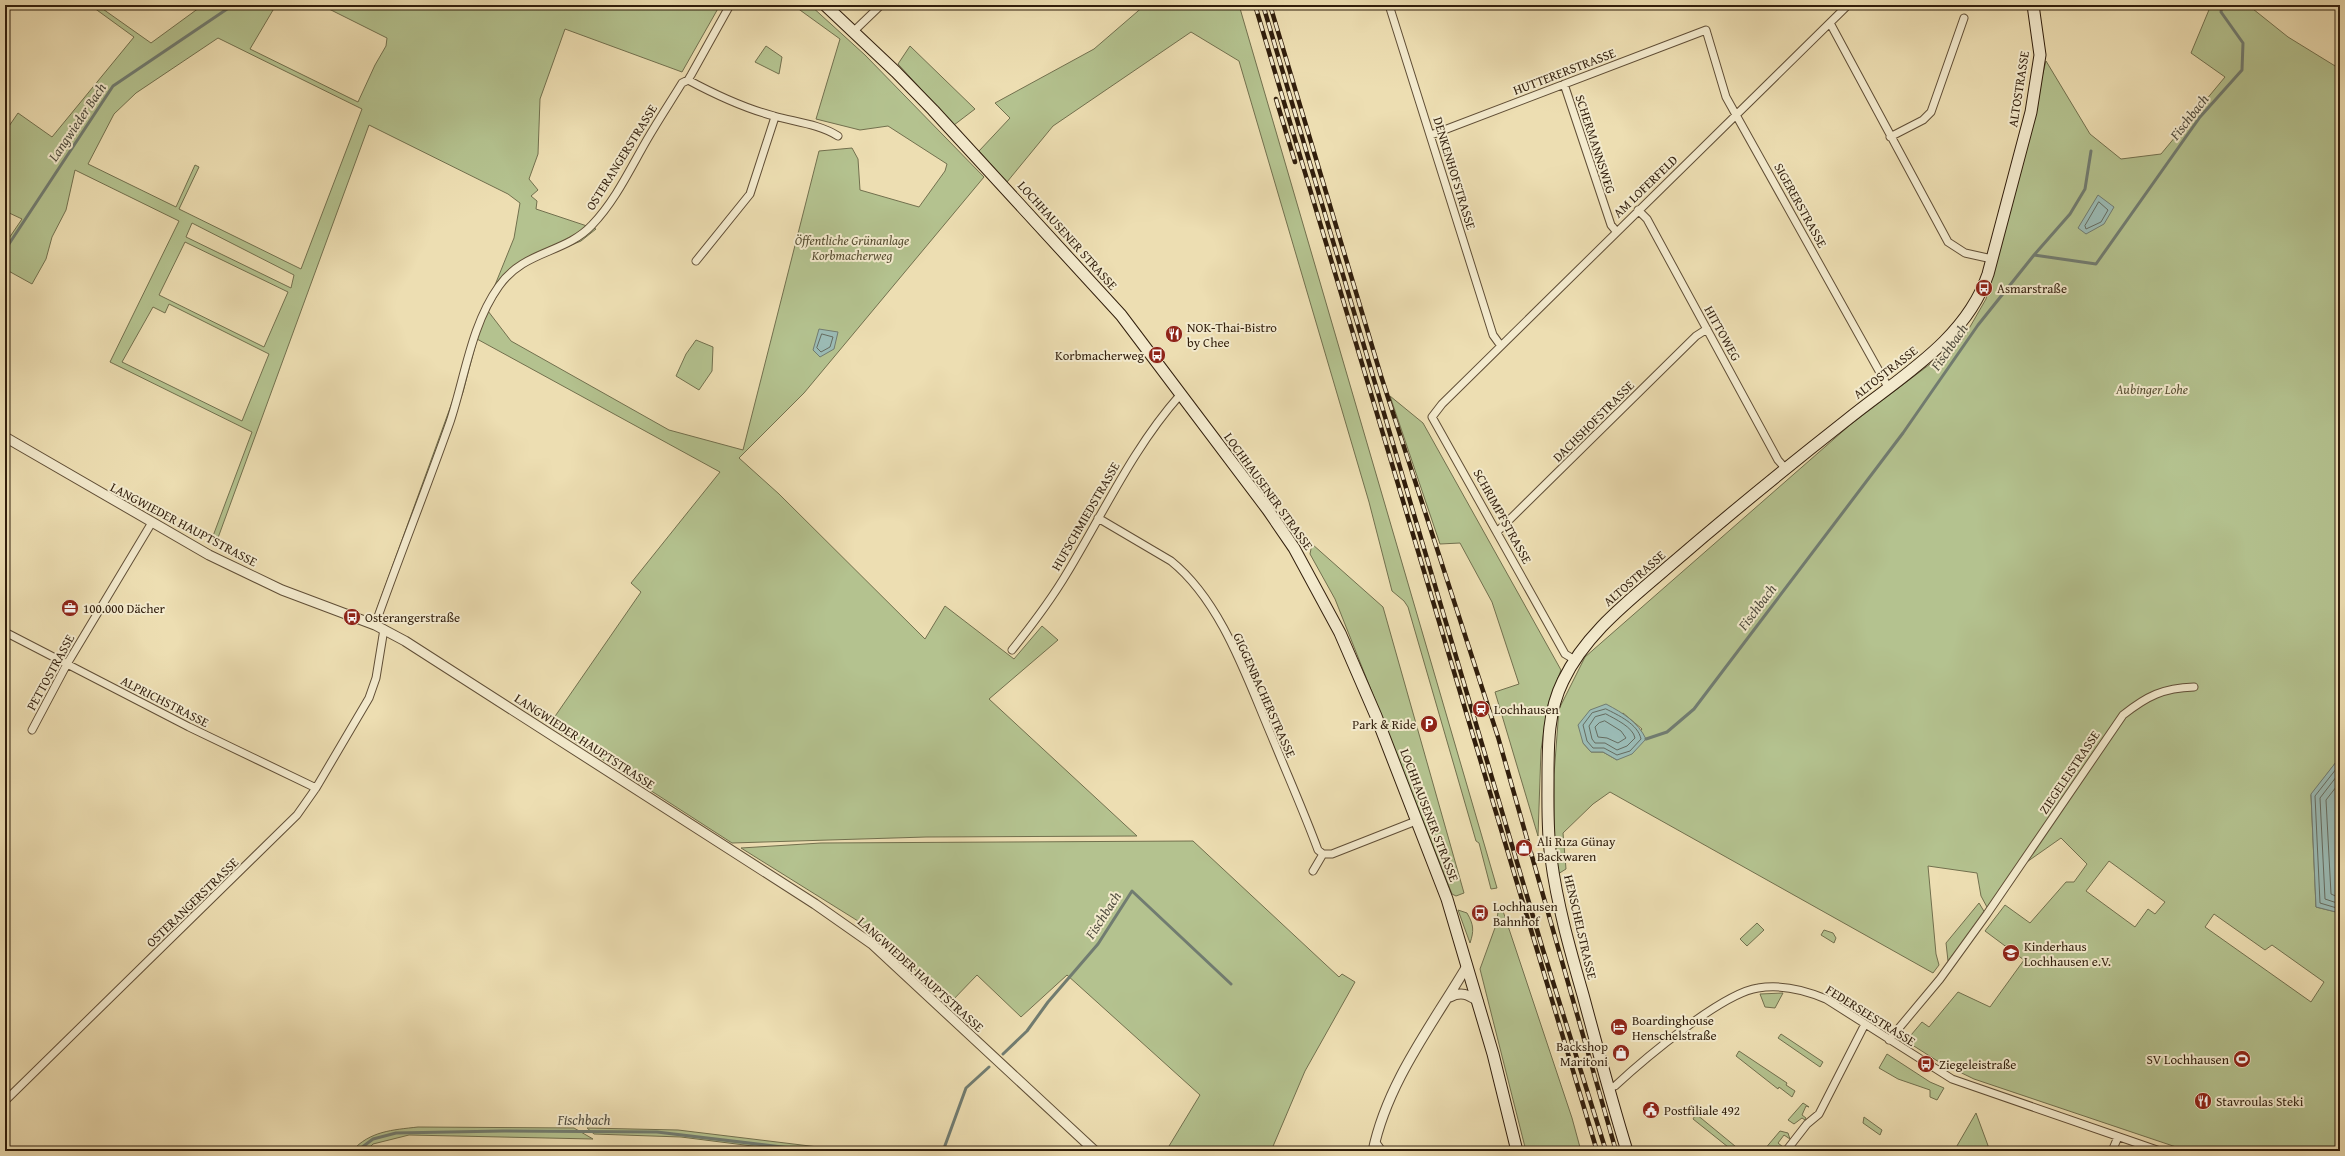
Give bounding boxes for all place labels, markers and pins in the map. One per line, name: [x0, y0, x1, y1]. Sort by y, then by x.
bus stop icon: Asmarstraße: [1974, 278, 1994, 298]
place label: Asmarstraße: [1997, 279, 2067, 298]
place label: NOK-Thai-Bistro by Chee: [1187, 318, 1277, 352]
restaurant icon: NOK-Thai-Bistro by Chee: [1164, 324, 1184, 344]
bus stop icon: Korbmacherweg: [1147, 345, 1167, 365]
place label: Korbmacherweg: [1055, 346, 1145, 365]
office icon: 100.000 Dächer: [60, 598, 80, 618]
place label: 100.000 Dächer: [83, 599, 166, 618]
bus stop icon: Osterangerstraße: [342, 607, 362, 627]
place label: Osterangerstraße: [365, 608, 460, 627]
station icon: Lochhausen: [1471, 699, 1491, 719]
place label: Lochhausen: [1494, 700, 1560, 719]
parking icon: Park & Ride: [1419, 714, 1439, 734]
place label: Park & Ride: [1352, 715, 1416, 734]
place label: Ali Rıza Günay Backwaren: [1537, 832, 1616, 866]
shop icon: Ali Rıza Günay Backwaren: [1514, 838, 1534, 858]
place label: Lochhausen Bahnhof: [1493, 897, 1559, 931]
bus stop icon: Lochhausen Bahnhof: [1470, 903, 1490, 923]
place label: Kinderhaus Lochhausen e.V.: [2024, 937, 2111, 971]
school or university icon: Kinderhaus Lochhausen e.V.: [2001, 943, 2021, 963]
place label: Boardinghouse Henschelstraße: [1632, 1011, 1717, 1045]
hotel icon: Boardinghouse Henschelstraße: [1609, 1017, 1629, 1037]
place label: Backshop Maritoni: [1556, 1037, 1608, 1071]
shop icon: Backshop Maritoni: [1611, 1043, 1631, 1063]
sports icon: SV Lochhausen: [2232, 1049, 2252, 1069]
place label: SV Lochhausen: [2146, 1050, 2230, 1069]
bus stop icon: Ziegeleistraße: [1916, 1054, 1936, 1074]
place label: Ziegeleistraße: [1939, 1055, 2016, 1074]
restaurant icon: Stavroulas Steki: [2193, 1091, 2213, 1111]
place label: Stavroulas Steki: [2216, 1092, 2304, 1111]
public building icon: Postfiliale 492: [1641, 1100, 1661, 1120]
place label: Postfiliale 492: [1664, 1101, 1740, 1120]

